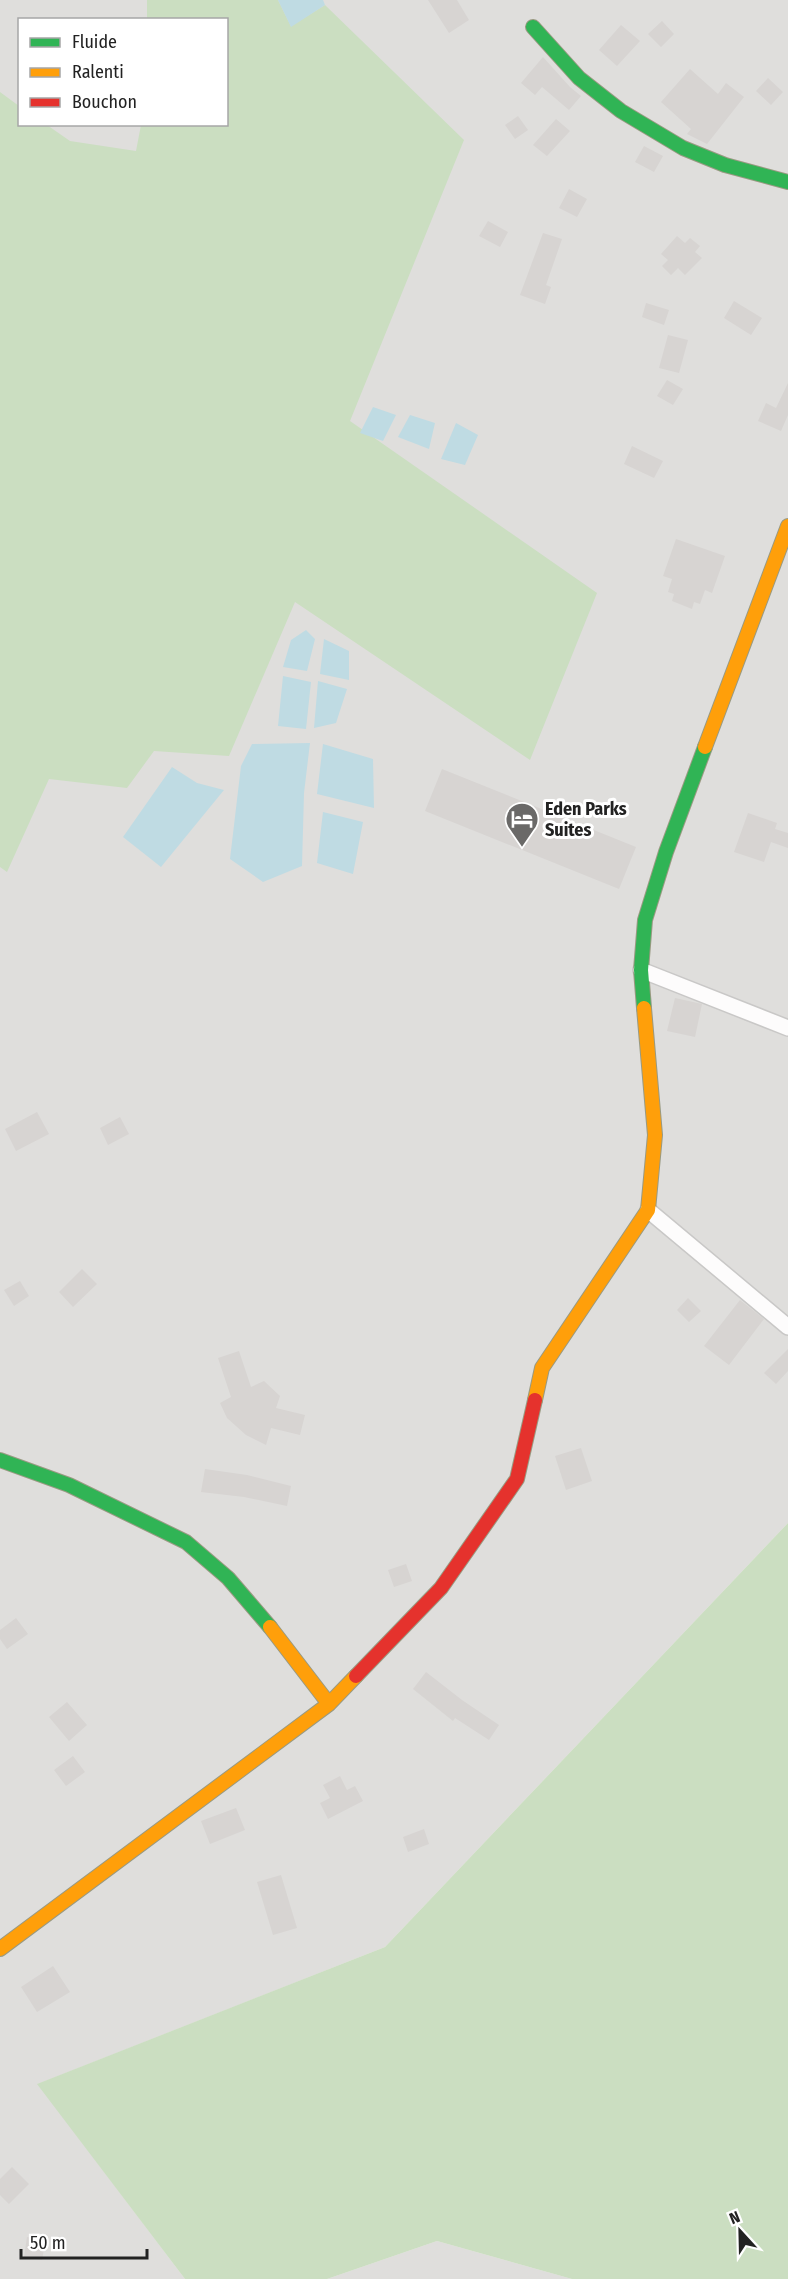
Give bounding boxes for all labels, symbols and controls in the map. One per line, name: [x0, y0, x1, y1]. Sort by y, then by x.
legend: [18, 18, 228, 126]
text: Fluide: [72, 31, 117, 53]
text: Ralenti: [72, 61, 124, 83]
text: Bouchon: [72, 91, 137, 113]
place label: Eden Parks Suites: [545, 798, 627, 841]
hotel icon: Eden Parks Suites: [504, 801, 540, 848]
north arrow: [710, 2201, 770, 2261]
text: N: [727, 2207, 743, 2228]
scale bar: [21, 2222, 147, 2260]
text: 50 m: [30, 2232, 66, 2254]

